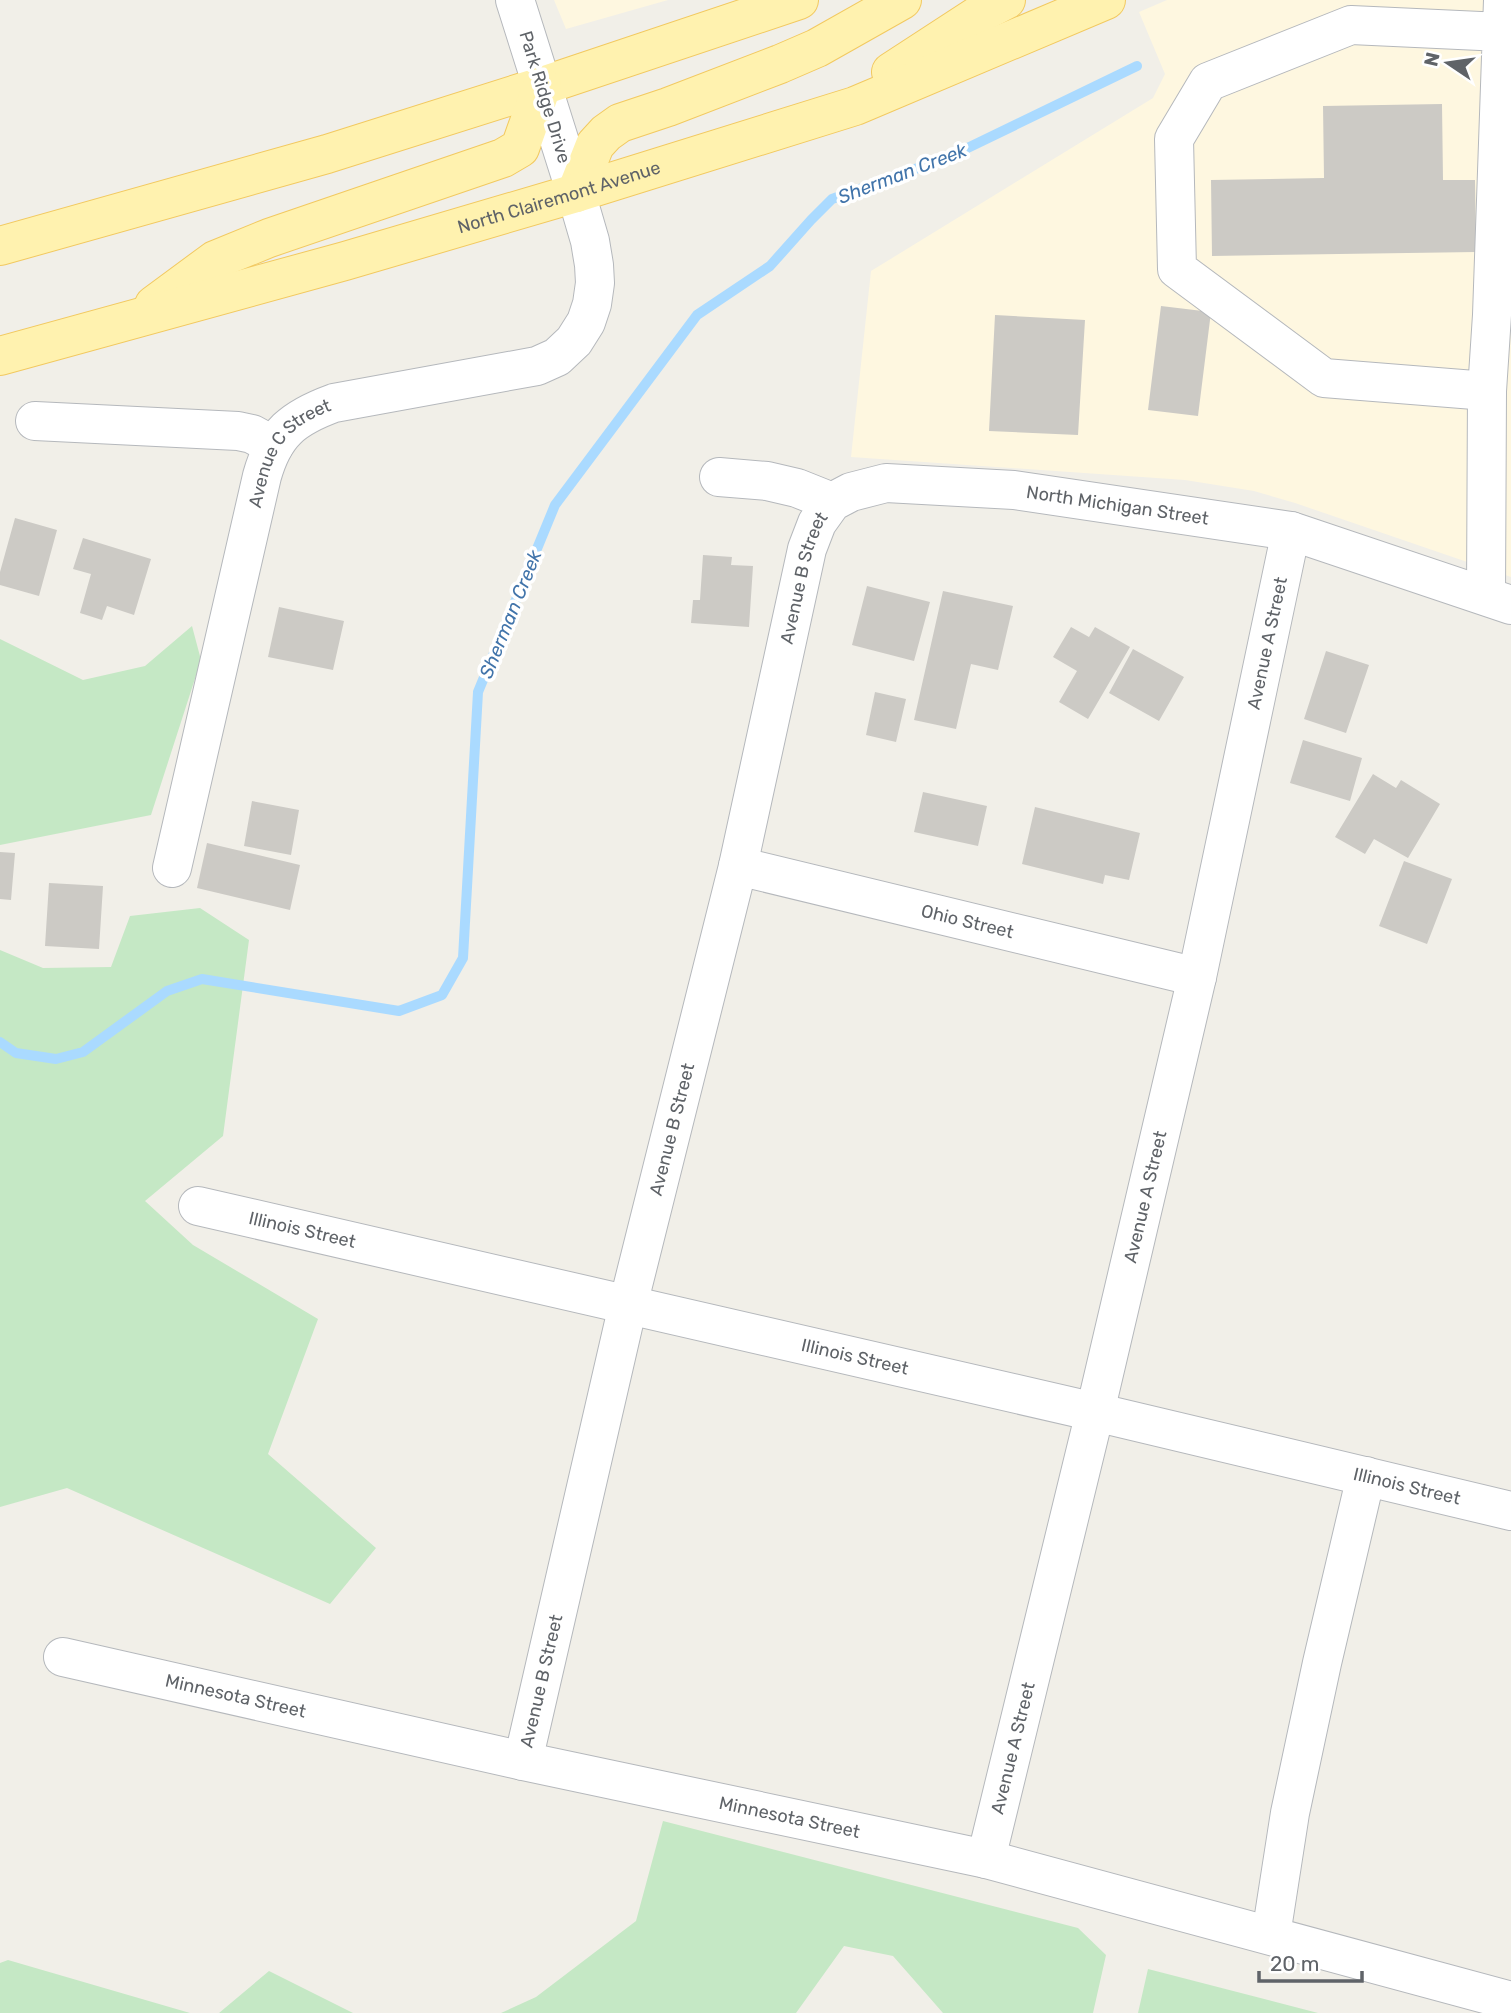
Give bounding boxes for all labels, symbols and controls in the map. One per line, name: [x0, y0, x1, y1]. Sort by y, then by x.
street label: Park Ridge Drive: [514, 28, 576, 166]
north arrow: [1413, 28, 1483, 98]
text: N: [1419, 50, 1445, 69]
water label: Sherman Creek: [834, 138, 970, 209]
street label: North Clairemont Avenue: [455, 156, 663, 238]
street label: Avenue C Street: [244, 394, 334, 510]
street label: North Michigan Street: [1025, 481, 1210, 530]
street label: Avenue B Street: [776, 507, 832, 646]
water label: Sherman Creek: [474, 547, 547, 682]
street label: Avenue A Street: [1243, 575, 1292, 712]
street label: Ohio Street: [919, 900, 1016, 943]
street label: Avenue B Street: [645, 1061, 699, 1198]
street label: Avenue A Street: [1119, 1129, 1172, 1265]
street label: Illinois Street: [247, 1207, 358, 1253]
street label: Illinois Street: [799, 1334, 911, 1380]
street label: Illinois Street: [1351, 1463, 1463, 1510]
street label: Avenue B Street: [515, 1612, 567, 1750]
street label: Minnesota Street: [163, 1669, 308, 1723]
street label: Avenue A Street: [986, 1680, 1040, 1817]
street label: Minnesota Street: [717, 1792, 862, 1843]
scale bar: [1259, 1940, 1362, 1984]
text: 20 m: [1270, 1951, 1319, 1976]

